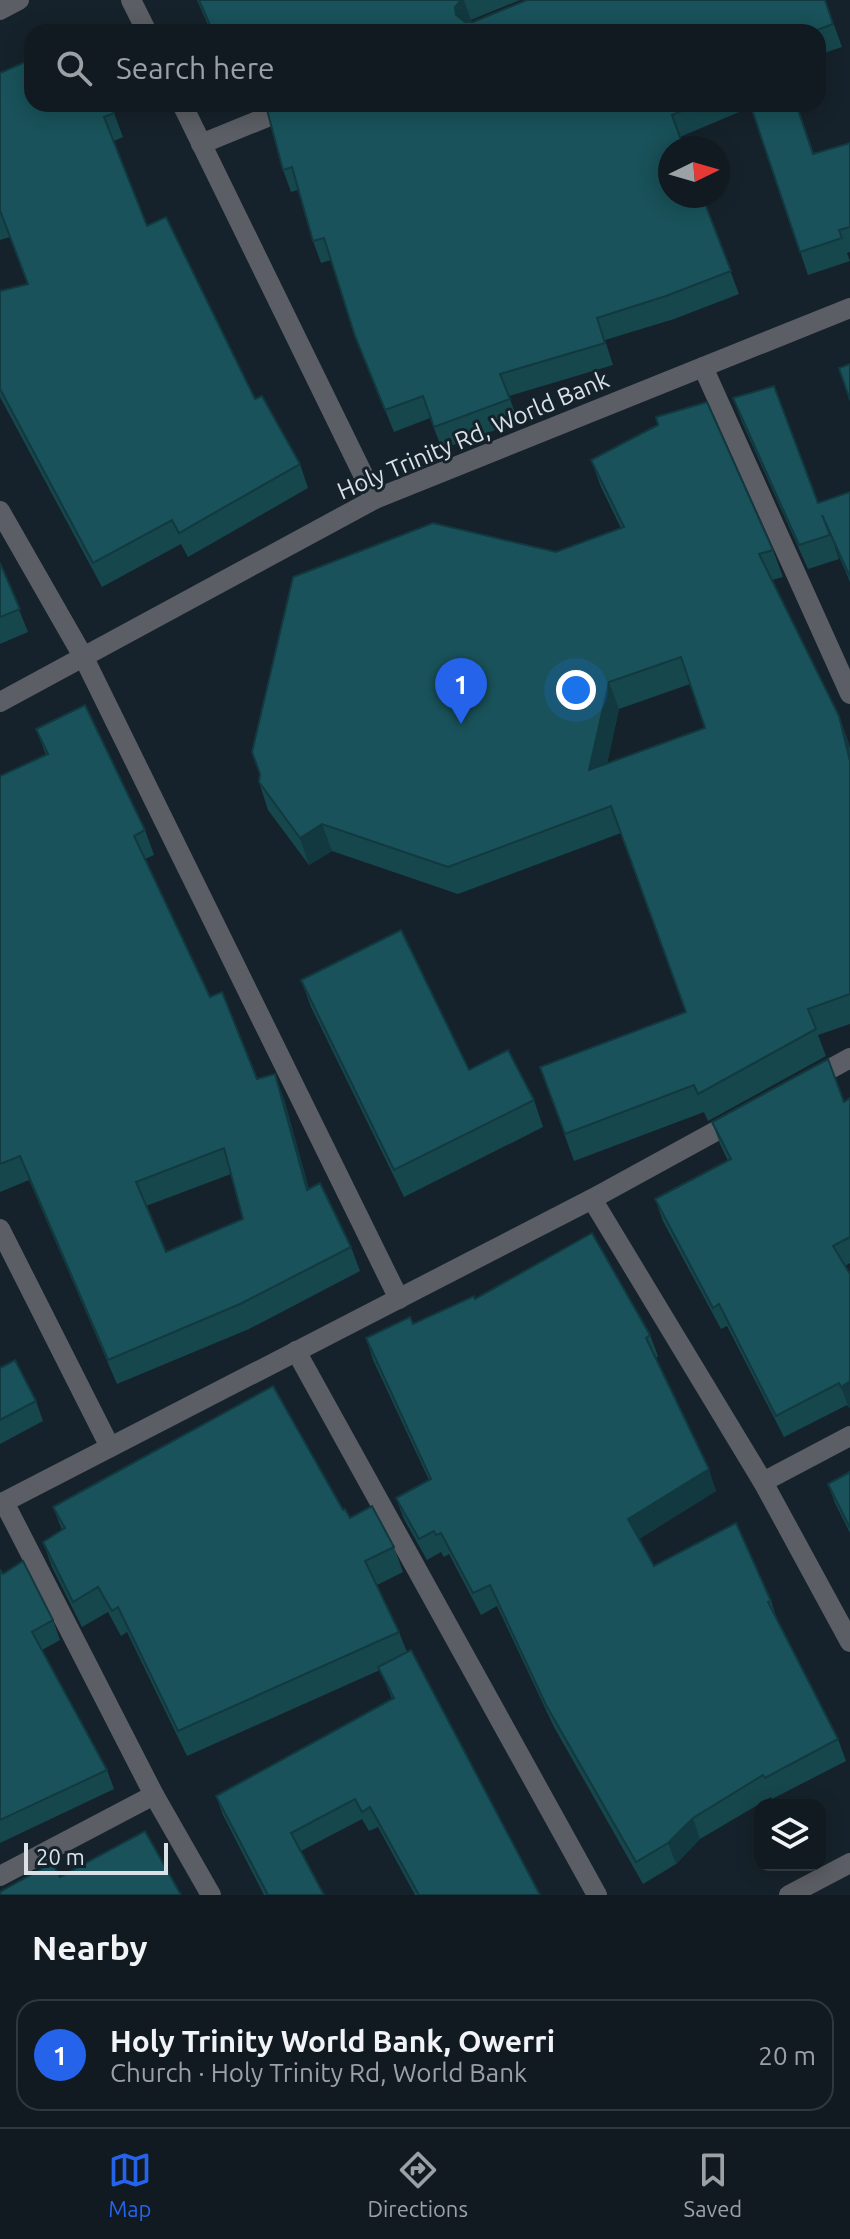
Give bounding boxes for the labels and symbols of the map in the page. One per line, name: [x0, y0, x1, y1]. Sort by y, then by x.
north arrow: [658, 136, 730, 208]
street label: Holy Trinity Rd, World Bank: [333, 365, 613, 505]
pin: 1: [435, 658, 487, 724]
your location: [556, 670, 596, 710]
scale bar: [24, 1839, 168, 1875]

